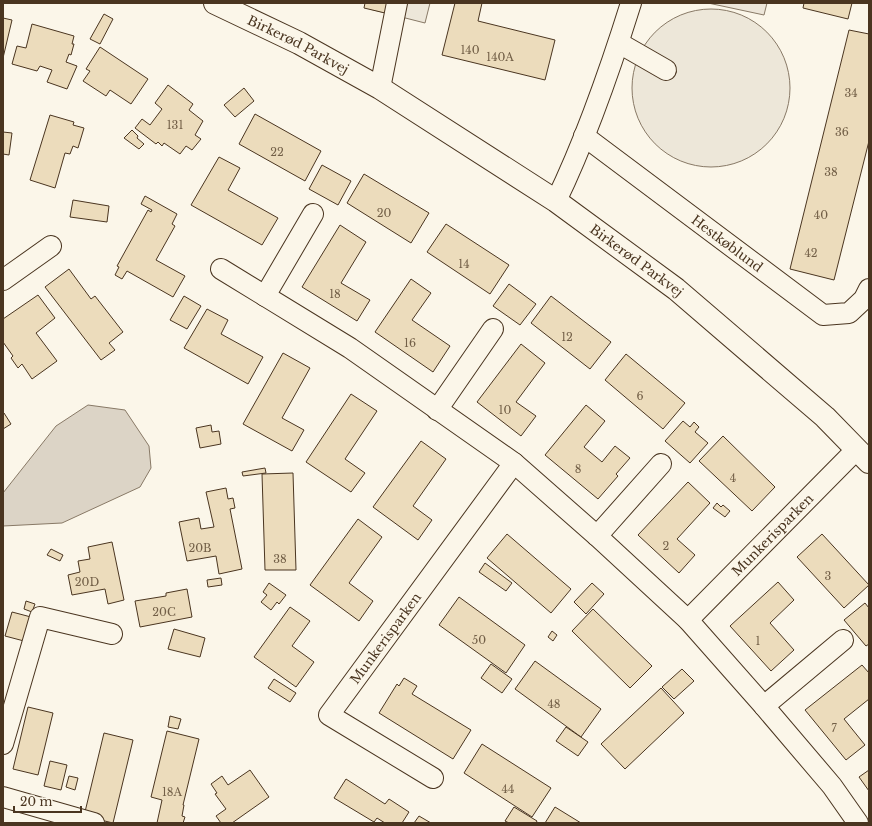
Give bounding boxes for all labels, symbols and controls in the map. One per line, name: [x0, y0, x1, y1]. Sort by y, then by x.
street label: Birkerød Parkvej: [245, 11, 352, 78]
house number: 140: [460, 43, 480, 57]
house number: 140A: [486, 50, 514, 64]
house number: 34: [844, 86, 858, 100]
house number: 131: [167, 118, 183, 132]
house number: 36: [835, 125, 849, 139]
house number: 22: [270, 145, 284, 159]
house number: 38: [824, 165, 838, 179]
house number: 20: [377, 206, 391, 220]
house number: 40: [814, 208, 828, 222]
street label: Hestkøblund: [688, 211, 767, 276]
street label: Birkerød Parkvej: [587, 220, 687, 300]
house number: 42: [804, 246, 818, 260]
house number: 14: [458, 257, 470, 271]
house number: 18: [329, 287, 341, 301]
house number: 12: [561, 330, 573, 344]
house number: 16: [404, 336, 416, 350]
house number: 6: [636, 389, 644, 403]
house number: 10: [499, 403, 512, 417]
house number: 8: [575, 462, 581, 476]
house number: 4: [730, 471, 736, 485]
street label: Munkerisparken: [728, 490, 817, 580]
house number: 2: [663, 539, 670, 553]
house number: 20B: [188, 541, 212, 555]
house number: 38: [273, 552, 287, 566]
house number: 3: [825, 569, 832, 583]
house number: 20D: [75, 575, 99, 589]
street label: Munkerisparken: [346, 589, 425, 687]
house number: 20C: [152, 605, 176, 619]
house number: 50: [472, 633, 486, 647]
house number: 1: [756, 634, 761, 648]
house number: 48: [547, 697, 561, 711]
house number: 7: [831, 721, 837, 735]
house number: 44: [502, 782, 514, 796]
house number: 18A: [162, 785, 183, 799]
scale bar: [14, 788, 81, 814]
text: 20 m: [20, 794, 52, 809]

